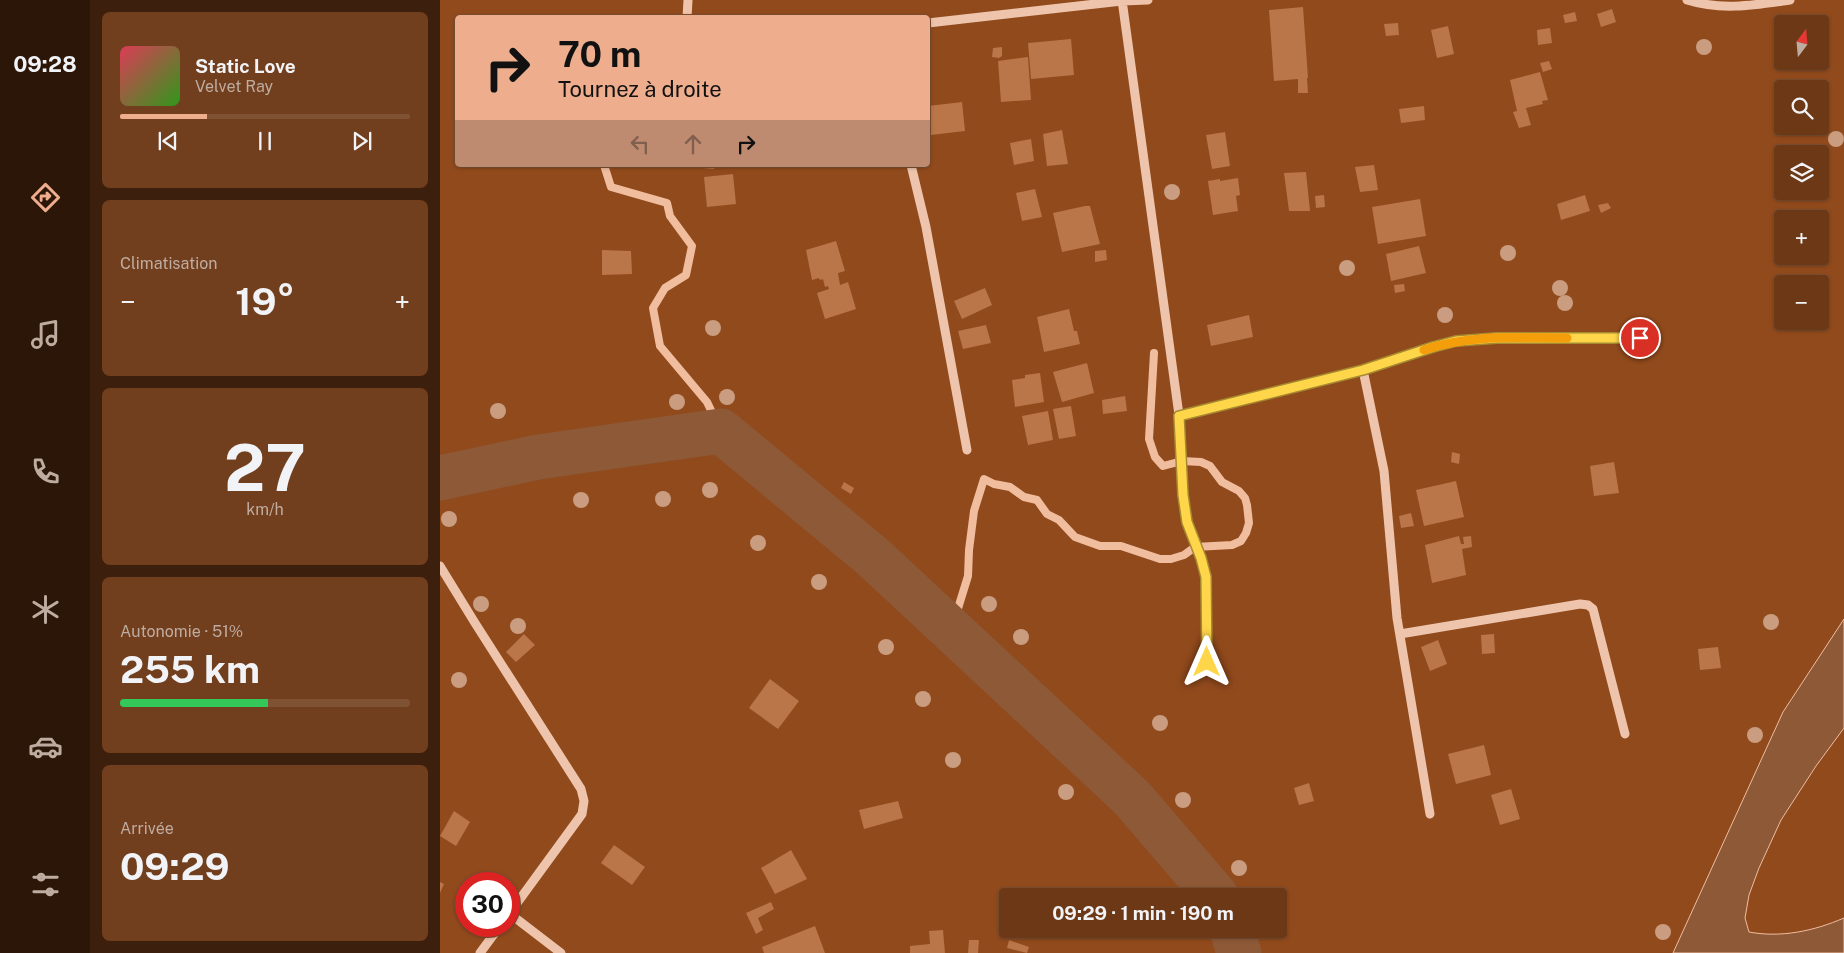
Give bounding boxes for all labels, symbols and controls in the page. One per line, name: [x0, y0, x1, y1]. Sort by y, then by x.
north arrow: [1774, 15, 1829, 70]
map controls: [1774, 15, 1829, 330]
text: 70 m: [558, 34, 641, 75]
icon: right: [475, 35, 540, 100]
text: 09:28: [13, 51, 77, 77]
text: Static Love: [195, 55, 296, 77]
text: Tournez à droite: [558, 76, 722, 102]
text: Velvet Ray: [195, 77, 273, 96]
button: search: [1774, 80, 1829, 135]
icon: previous: [154, 127, 182, 155]
icon: pause: [251, 127, 279, 155]
icon: next: [348, 127, 376, 155]
icon: left: [626, 130, 654, 158]
icon: ahead: [679, 130, 707, 158]
icon: right: [732, 130, 760, 158]
button: layers: [1774, 145, 1829, 200]
icon: directions: [28, 180, 63, 215]
button: +: [1774, 210, 1829, 265]
text: Climatisation: [120, 254, 217, 273]
button: −: [1774, 275, 1829, 330]
text: 19°: [235, 279, 295, 324]
text: −: [120, 285, 136, 318]
text: +: [394, 285, 410, 318]
icon: music: [28, 317, 63, 352]
pin: [1619, 317, 1661, 359]
icon: arrive: [1626, 324, 1654, 352]
text: 27: [224, 429, 306, 506]
icon: phone: [28, 454, 63, 489]
text: km/h: [246, 500, 284, 519]
icon: climate: [28, 592, 63, 627]
text: Autonomie · 51%: [120, 622, 243, 641]
position arrow: [1180, 635, 1232, 687]
text: 255 km: [120, 647, 260, 692]
icon: car: [28, 729, 63, 764]
text: Arrivée: [120, 819, 174, 838]
text: 09:29: [120, 844, 230, 889]
icon: filters: [28, 867, 63, 902]
speed limit sign: 30: [455, 872, 520, 937]
text: 09:29 · 1 min · 190 m: [1052, 902, 1234, 924]

